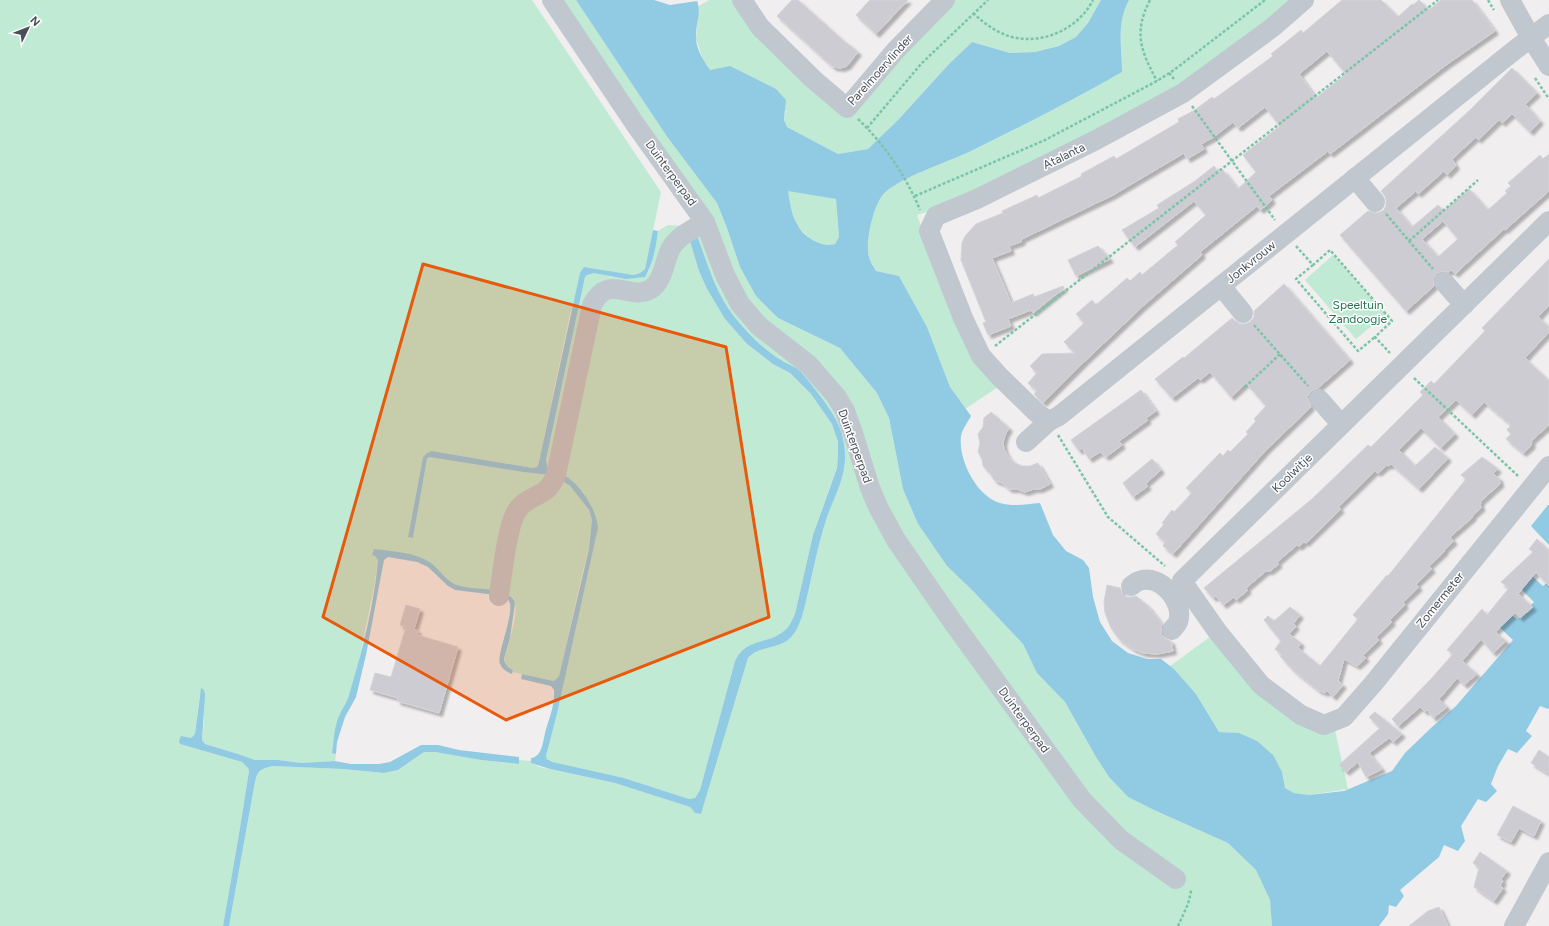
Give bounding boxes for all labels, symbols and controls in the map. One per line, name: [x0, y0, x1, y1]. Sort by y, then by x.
north arrow: [8, 8, 48, 48]
text: N: [27, 14, 43, 29]
street label: Parelmoervlinder: [845, 32, 915, 108]
street label: Duinterperpad: [643, 138, 699, 208]
street label: Atalanta: [1041, 140, 1087, 172]
street label: Jonkvrouw: [1224, 238, 1279, 286]
park label: Speeltuin Zandoogje: [1329, 298, 1388, 326]
street label: Duinterperpad: [835, 407, 875, 485]
street label: Koolwitje: [1269, 450, 1315, 496]
street label: Zomermeter: [1413, 569, 1467, 631]
street label: Duinterperpad: [996, 685, 1052, 755]

